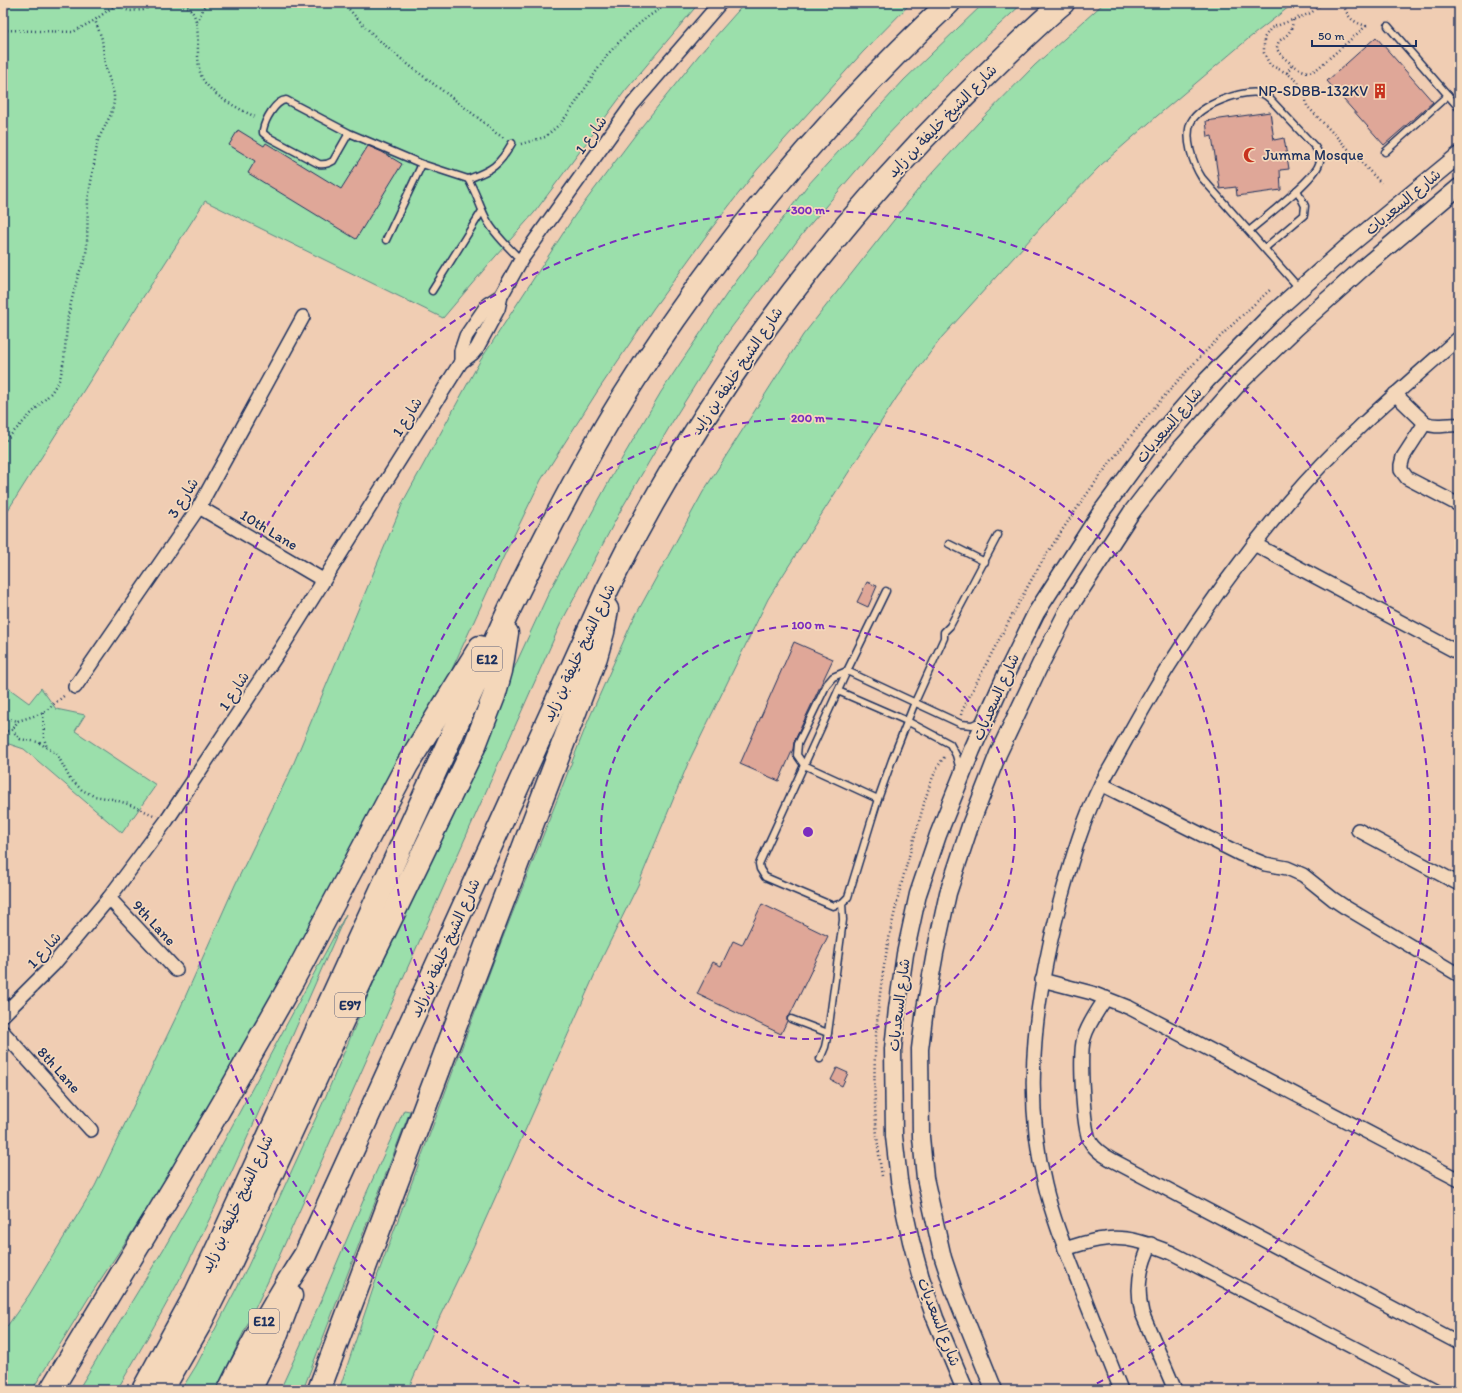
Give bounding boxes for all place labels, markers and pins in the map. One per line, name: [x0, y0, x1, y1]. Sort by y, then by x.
place label: NP-SDBB-132KV: [1258, 82, 1368, 100]
building icon: NP-SDBB-132KV: [1371, 82, 1389, 100]
mosque icon: Jumma Mosque: [1242, 146, 1260, 164]
place label: Jumma Mosque: [1263, 146, 1364, 164]
centre of rings: [801, 825, 815, 839]

